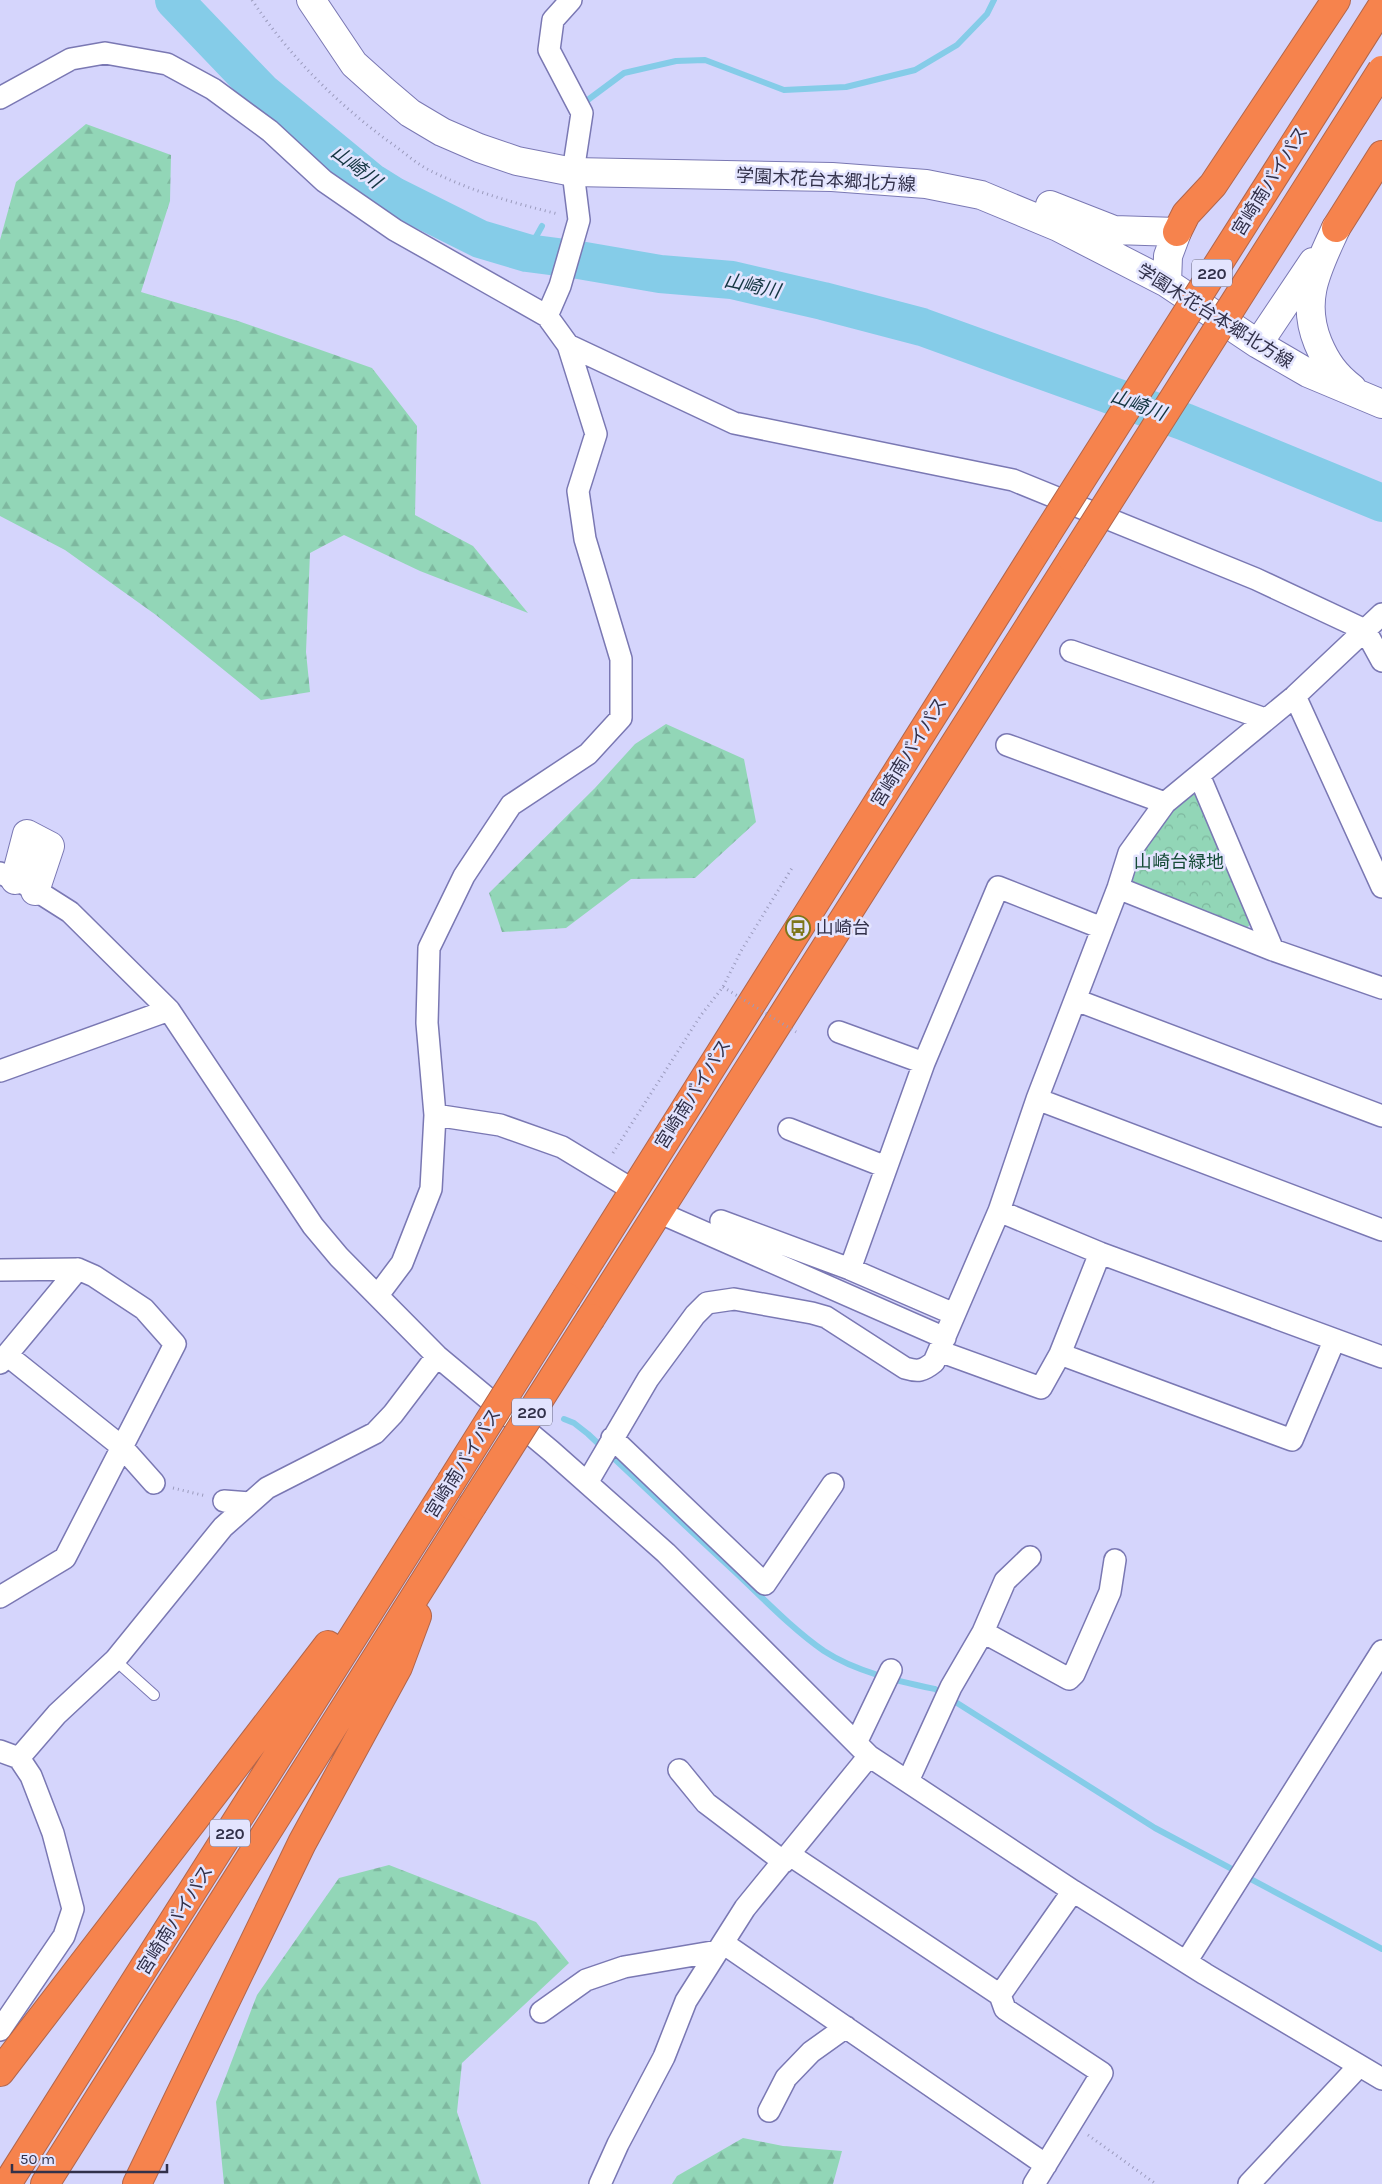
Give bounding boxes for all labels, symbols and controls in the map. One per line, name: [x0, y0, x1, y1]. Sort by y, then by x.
street label: 宮崎南バイパス: [1227, 122, 1313, 240]
water label: 山崎川: [327, 141, 387, 194]
street label: 学園木花台本郷北方線: [736, 164, 916, 196]
street label: 学園木花台本郷北方線: [1133, 259, 1297, 373]
road number: 220: [1192, 260, 1232, 286]
water label: 山崎川: [722, 269, 784, 303]
water label: 山崎川: [1107, 385, 1170, 426]
street label: 宮崎南バイパス: [866, 693, 952, 811]
park label: 山崎台緑地: [1134, 851, 1224, 873]
bus stop icon: 山崎台: [785, 915, 811, 941]
place label: 山崎台: [816, 917, 870, 939]
street label: 宮崎南バイパス: [650, 1035, 736, 1153]
road number: 220: [512, 1398, 552, 1425]
street label: 宮崎南バイパス: [420, 1404, 506, 1522]
road number: 220: [210, 1820, 250, 1846]
street label: 宮崎南バイパス: [132, 1861, 218, 1979]
scale bar: [12, 2142, 168, 2174]
text: 50 m: [20, 2150, 55, 2168]

